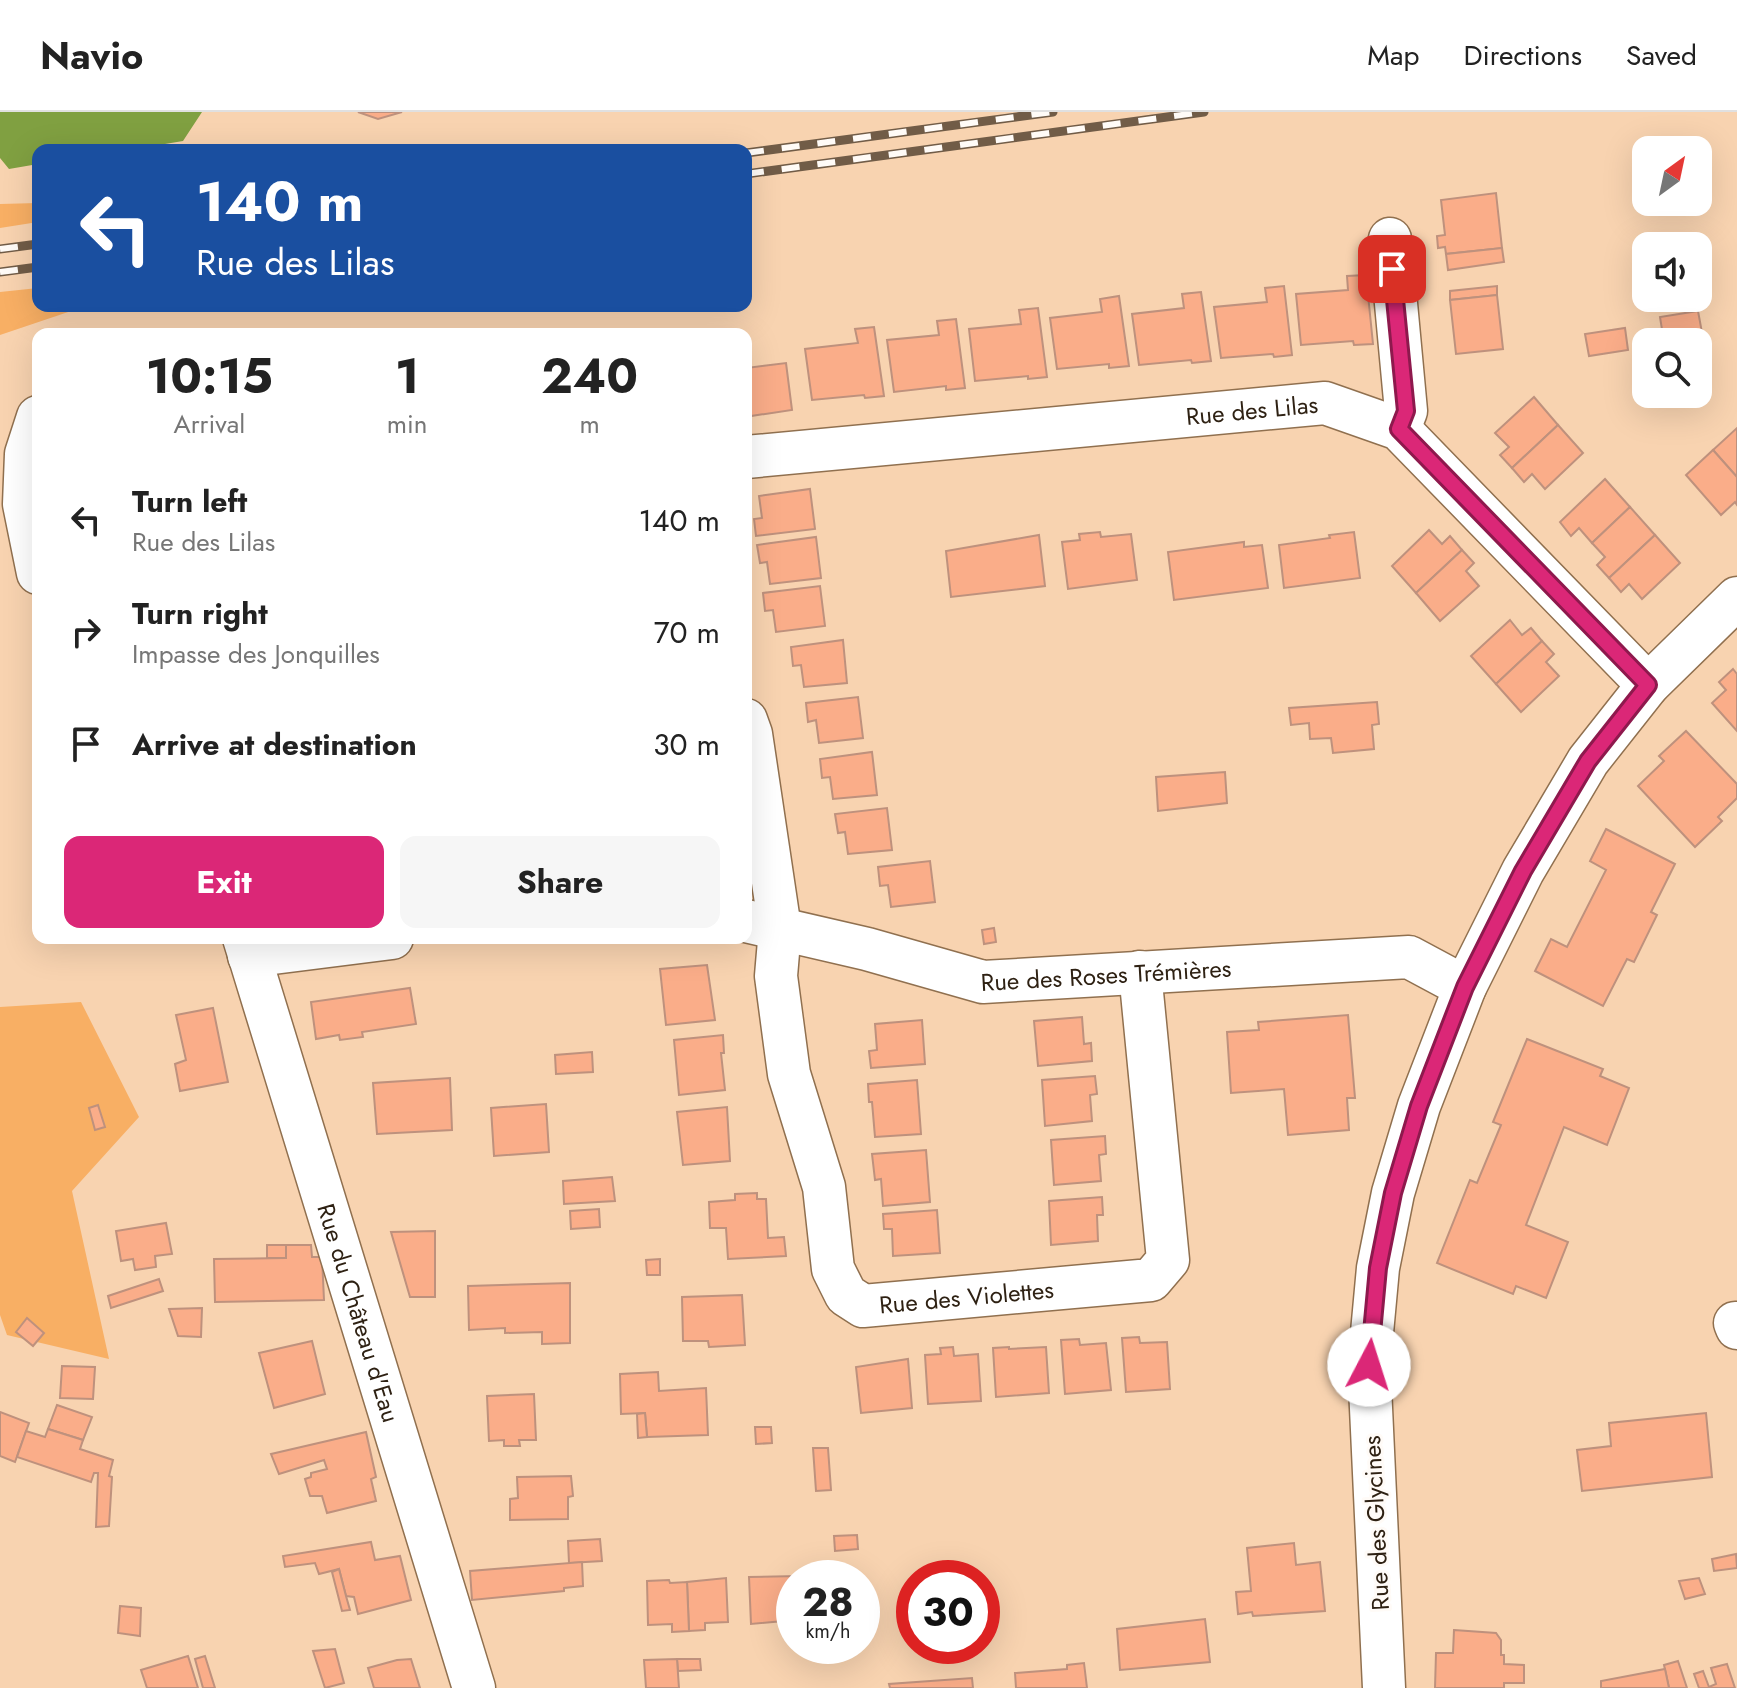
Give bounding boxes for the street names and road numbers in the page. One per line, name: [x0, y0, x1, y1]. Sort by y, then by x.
street label: Rue des Lilas: [1184, 386, 1319, 433]
street label: Rue des Roses Trémières: [980, 950, 1232, 1000]
street label: Rue du Château d'Eau: [309, 1199, 409, 1427]
street label: Rue des Violettes: [878, 1271, 1055, 1322]
street label: Rue des Glycines: [1354, 1435, 1398, 1611]

